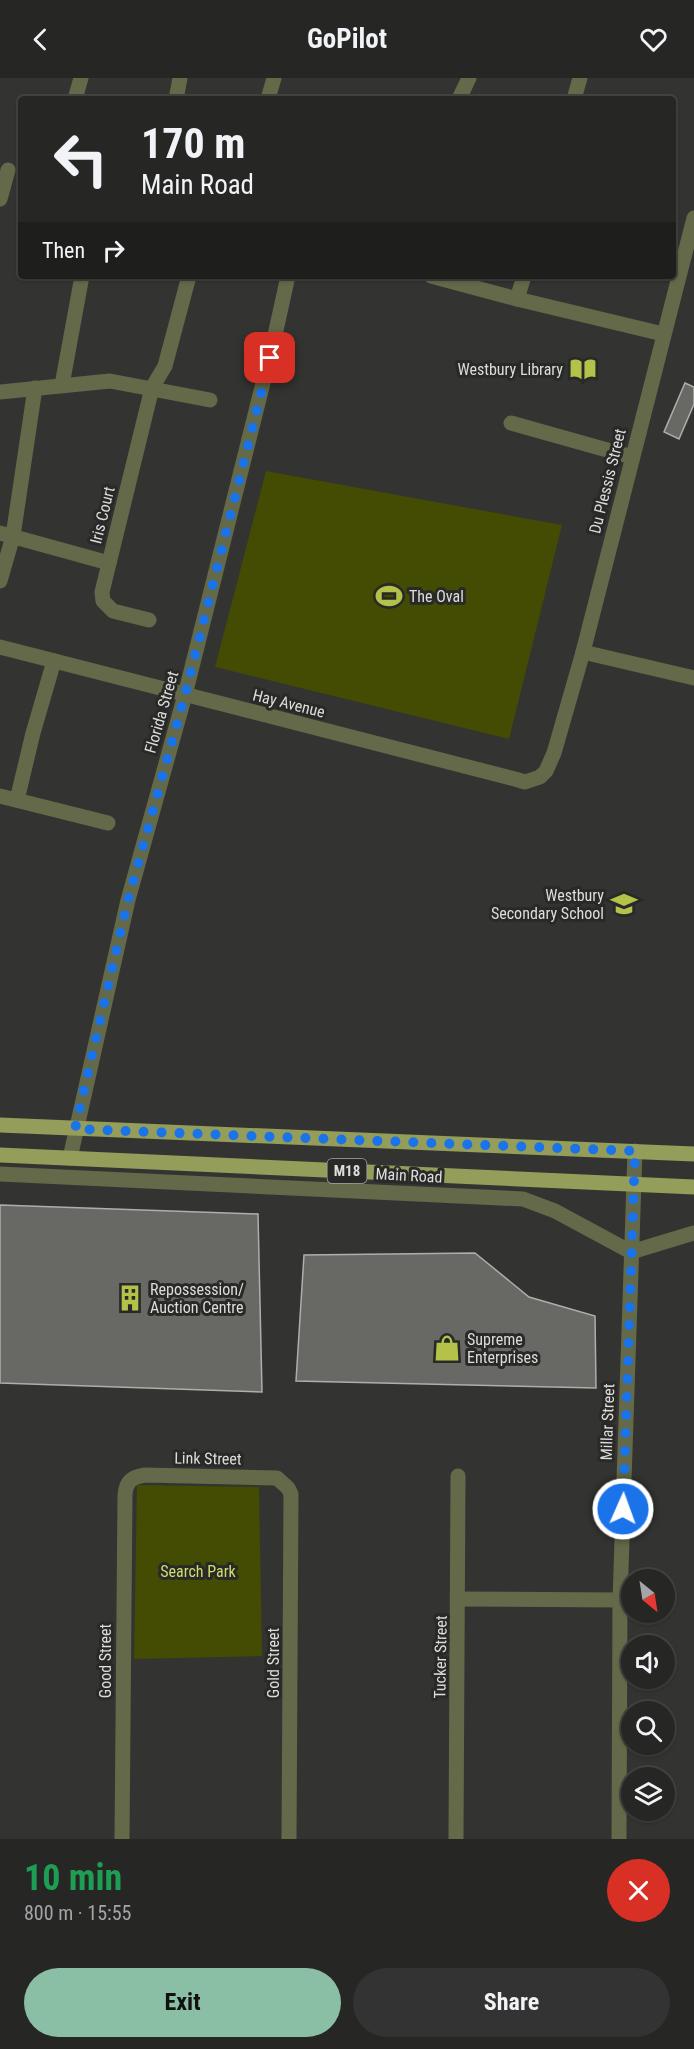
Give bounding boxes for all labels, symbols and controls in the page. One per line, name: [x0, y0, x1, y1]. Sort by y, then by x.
icon: back: [24, 23, 57, 56]
text: GoPilot: [307, 23, 387, 55]
icon: heart: [637, 23, 670, 56]
text: 170 m: [141, 119, 246, 168]
icon: left: [42, 120, 120, 198]
text: Main Road: [141, 169, 254, 201]
icon: right: [97, 234, 130, 267]
text: Then: [42, 238, 85, 263]
pin: [244, 332, 295, 383]
icon: arrive: [253, 341, 286, 374]
library icon: Westbury Library: [568, 354, 598, 384]
place label: Westbury Library: [457, 360, 563, 379]
street label: Du Plessis Street: [585, 427, 630, 535]
street label: Iris Court: [86, 484, 119, 546]
sports icon: The Oval: [374, 581, 404, 611]
place label: The Oval: [409, 587, 464, 606]
street label: Florida Street: [141, 669, 182, 755]
street label: Hay Avenue: [251, 685, 327, 722]
place label: Westbury Secondary School: [491, 886, 604, 923]
school or university icon: Westbury Secondary School: [609, 889, 639, 919]
road number: M18: [328, 1159, 366, 1183]
street label: Main Road: [375, 1164, 443, 1187]
place label: Repossession/ Auction Centre: [150, 1280, 244, 1317]
building icon: Repossession/ Auction Centre: [115, 1283, 145, 1313]
place label: Supreme Enterprises: [467, 1330, 538, 1367]
shop icon: Supreme Enterprises: [432, 1333, 462, 1363]
street label: Millar Street: [597, 1383, 618, 1461]
street label: Link Street: [174, 1448, 242, 1469]
position arrow: [591, 1477, 655, 1541]
park label: Search Park: [160, 1562, 237, 1581]
north arrow: [621, 1569, 675, 1623]
map controls: [621, 1569, 675, 1821]
street label: Tucker Street: [430, 1615, 451, 1699]
street label: Good Street: [96, 1623, 115, 1698]
street label: Gold Street: [264, 1628, 283, 1698]
button: sound: [621, 1635, 675, 1689]
button: search: [621, 1701, 675, 1755]
button: layers: [621, 1767, 675, 1821]
text: 10 min: [24, 1857, 122, 1899]
button: close: [607, 1859, 670, 1922]
text: 800 m · 15:55: [24, 1901, 131, 1925]
button: Exit: [24, 1968, 341, 2037]
button: Share: [353, 1968, 670, 2037]

